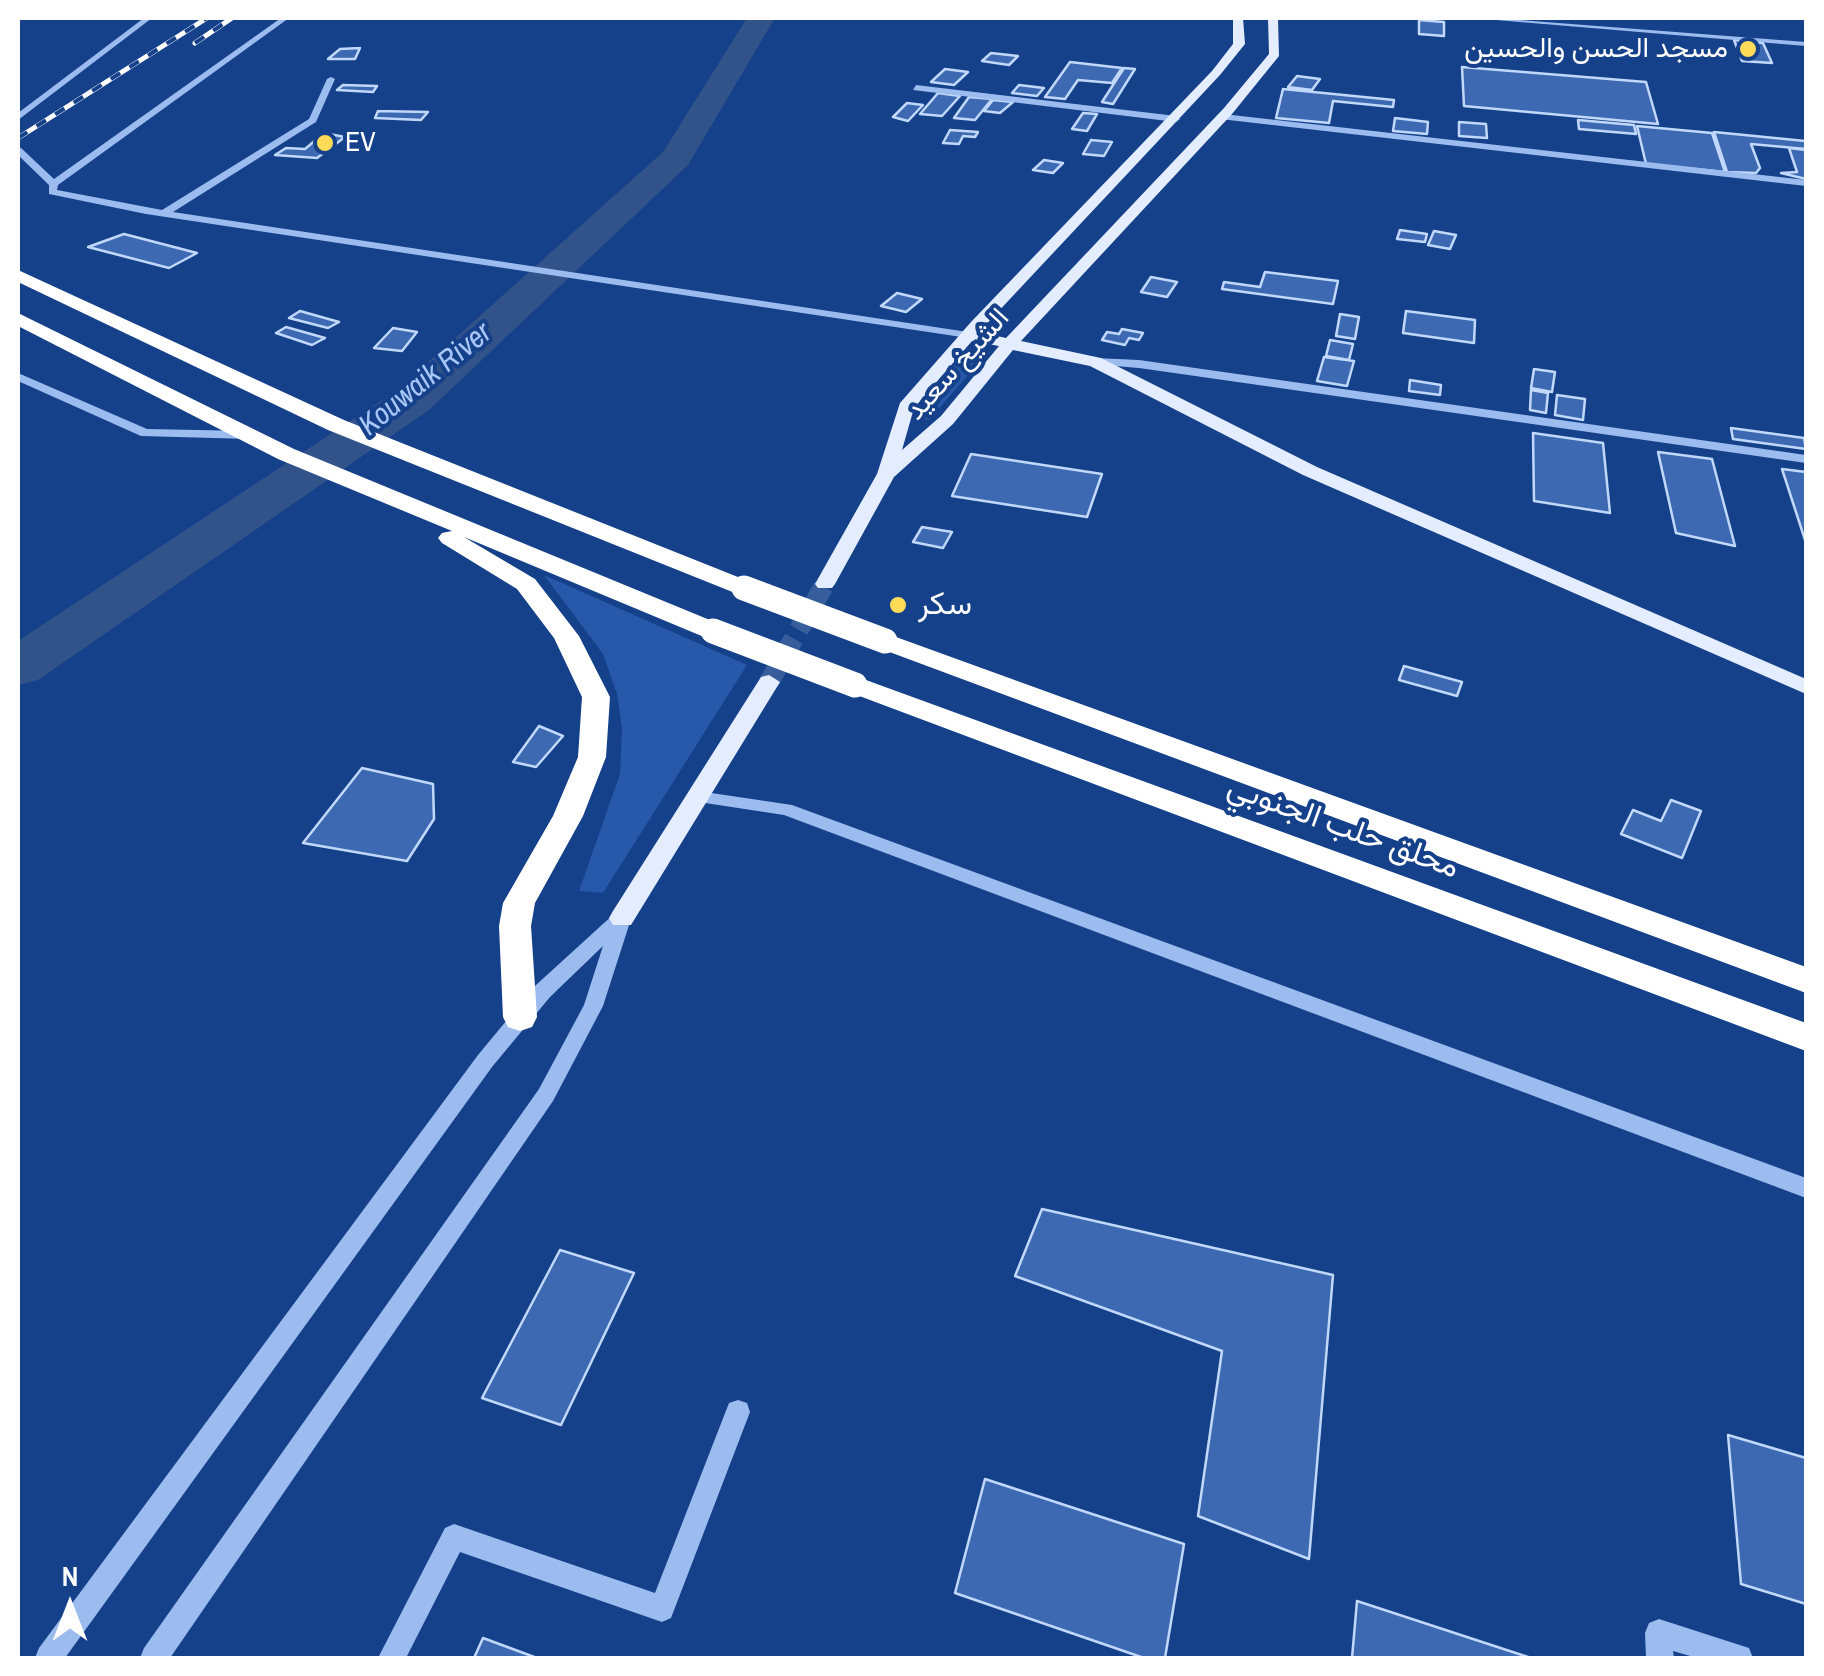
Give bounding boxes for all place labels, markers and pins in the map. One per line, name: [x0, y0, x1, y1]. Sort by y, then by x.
place label: مسجد الحسن والحسين: [1464, 32, 1728, 66]
marker: مسجد الحسن والحسين: [1737, 38, 1759, 60]
place label: EV: [345, 126, 376, 160]
marker: EV: [314, 132, 336, 154]
place label: سكر: [918, 586, 972, 624]
marker: سكر: [887, 594, 909, 616]

